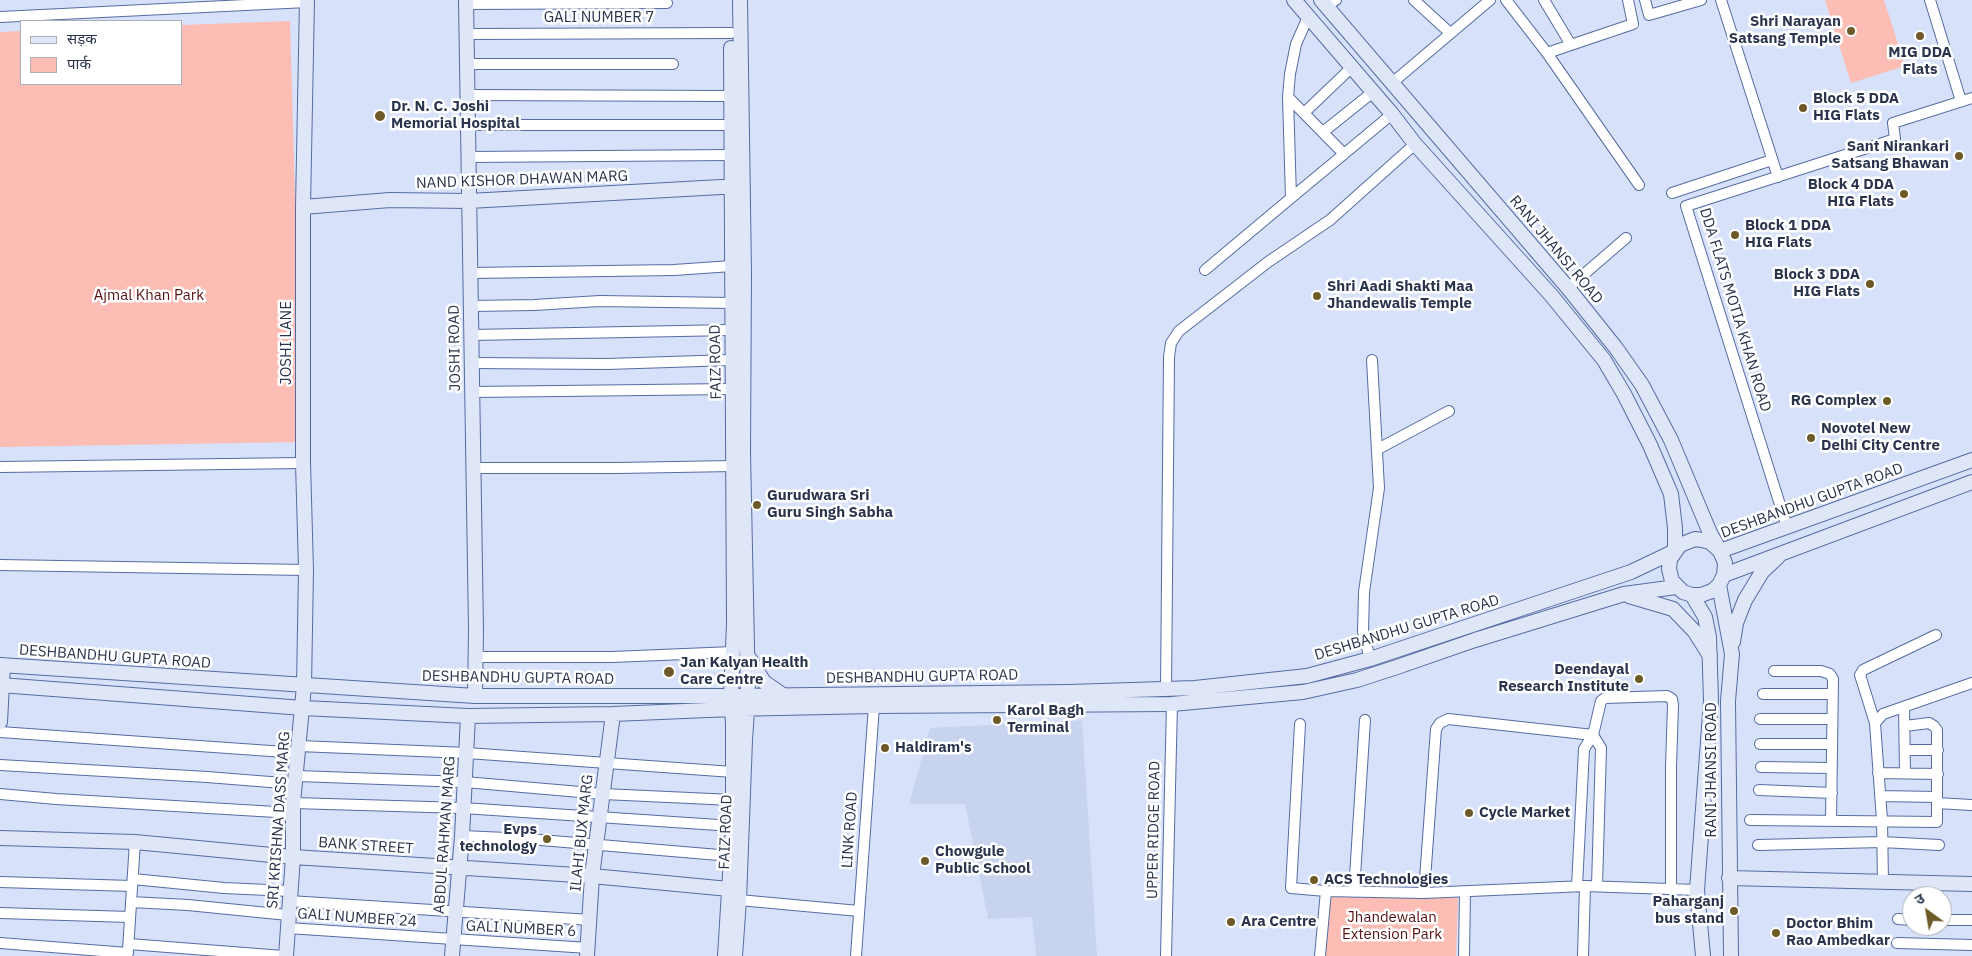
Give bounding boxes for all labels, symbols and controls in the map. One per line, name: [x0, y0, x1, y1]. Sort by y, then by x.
street label: GALI NUMBER 7: [544, 9, 654, 27]
place label: Shri Narayan Satsang Temple: [1729, 13, 1841, 48]
legend: [20, 20, 182, 85]
marker: Shri Narayan Satsang Temple: [1845, 25, 1857, 37]
text: सड़क: [67, 29, 97, 48]
marker: MIG DDA Flats: [1914, 30, 1926, 42]
place label: MIG DDA Flats: [1888, 44, 1952, 79]
text: पार्क: [67, 54, 91, 73]
place label: Block 5 DDA HIG Flats: [1813, 90, 1899, 125]
place label: Dr. N. C. Joshi Memorial Hospital: [391, 98, 520, 133]
marker: Block 5 DDA HIG Flats: [1797, 102, 1809, 114]
marker: Dr. N. C. Joshi Memorial Hospital: [373, 109, 387, 123]
place label: Sant Nirankari Satsang Bhawan: [1831, 138, 1949, 173]
marker: Sant Nirankari Satsang Bhawan: [1953, 150, 1965, 162]
street label: NAND KISHOR DHAWAN MARG: [416, 167, 628, 193]
place label: Block 4 DDA HIG Flats: [1808, 176, 1894, 211]
marker: Block 4 DDA HIG Flats: [1898, 188, 1910, 200]
street label: RANI JHANSI ROAD: [1506, 192, 1606, 308]
street label: DDA FLATS MOTIA KHAN ROAD: [1695, 206, 1775, 414]
place label: Block 1 DDA HIG Flats: [1745, 217, 1831, 252]
marker: Block 1 DDA HIG Flats: [1729, 229, 1741, 241]
place label: Block 3 DDA HIG Flats: [1774, 266, 1860, 301]
place label: Shri Aadi Shakti Maa Jhandewalis Temple: [1327, 278, 1473, 313]
marker: Block 3 DDA HIG Flats: [1864, 278, 1876, 290]
park label: Ajmal Khan Park: [94, 287, 204, 305]
marker: Shri Aadi Shakti Maa Jhandewalis Temple: [1311, 290, 1323, 302]
street label: JOSHI LANE: [278, 301, 296, 385]
street label: JOSHI ROAD: [445, 305, 465, 391]
street label: FAIZ ROAD: [706, 324, 726, 400]
place label: RG Complex: [1791, 392, 1877, 410]
marker: RG Complex: [1881, 395, 1893, 407]
place label: Novotel New Delhi City Centre: [1821, 420, 1940, 455]
marker: Novotel New Delhi City Centre: [1805, 432, 1817, 444]
street label: DESHBANDHU GUPTA ROAD: [1719, 460, 1905, 542]
place label: Gurudwara Sri Guru Singh Sabha: [767, 487, 893, 522]
marker: Gurudwara Sri Guru Singh Sabha: [751, 499, 763, 511]
street label: DESHBANDHU GUPTA ROAD: [1312, 591, 1502, 665]
street label: DESHBANDHU GUPTA ROAD: [18, 641, 212, 673]
place label: Jan Kalyan Health Care Centre: [680, 654, 808, 689]
place label: Deendayal Research Institute: [1498, 661, 1629, 696]
marker: Jan Kalyan Health Care Centre: [662, 665, 676, 679]
street label: DESHBANDHU GUPTA ROAD: [826, 666, 1018, 688]
street label: DESHBANDHU GUPTA ROAD: [422, 667, 614, 689]
marker: Deendayal Research Institute: [1633, 673, 1645, 685]
place label: Karol Bagh Terminal: [1007, 702, 1084, 737]
street label: RANI JHANSI ROAD: [1703, 702, 1721, 838]
marker: Karol Bagh Terminal: [991, 714, 1003, 726]
street label: SRI KRISHNA DASS MARG: [264, 731, 294, 909]
place label: Haldiram's: [895, 739, 971, 757]
marker: Haldiram's: [879, 742, 891, 754]
street label: ABDUL RAHMAN MARG: [431, 755, 459, 915]
street label: UPPER RIDGE ROAD: [1144, 761, 1164, 899]
street label: ILAHI BUX MARG: [567, 773, 597, 893]
street label: LINK ROAD: [838, 791, 862, 869]
street label: FAIZ ROAD: [716, 794, 736, 870]
place label: Cycle Market: [1479, 804, 1570, 822]
marker: Cycle Market: [1463, 807, 1475, 819]
place label: Evps technology: [459, 821, 537, 856]
marker: Evps technology: [541, 833, 553, 845]
street label: BANK STREET: [318, 834, 414, 858]
place label: Chowgule Public School: [935, 843, 1031, 878]
marker: Chowgule Public School: [919, 855, 931, 867]
place label: ACS Technologies: [1324, 871, 1448, 889]
marker: ACS Technologies: [1308, 874, 1320, 886]
north arrow: [1902, 886, 1952, 936]
text: उ: [1911, 889, 1928, 909]
place label: Paharganj bus stand: [1653, 893, 1724, 928]
street label: GALI NUMBER 24: [297, 905, 417, 931]
marker: Paharganj bus stand: [1728, 905, 1740, 917]
park label: Jhandewalan Extension Park: [1342, 909, 1442, 944]
place label: Ara Centre: [1241, 913, 1316, 931]
place label: Doctor Bhim Rao Ambedkar: [1786, 915, 1890, 950]
marker: Ara Centre: [1225, 916, 1237, 928]
street label: GALI NUMBER 6: [465, 917, 577, 941]
marker: Doctor Bhim Rao Ambedkar: [1770, 927, 1782, 939]

